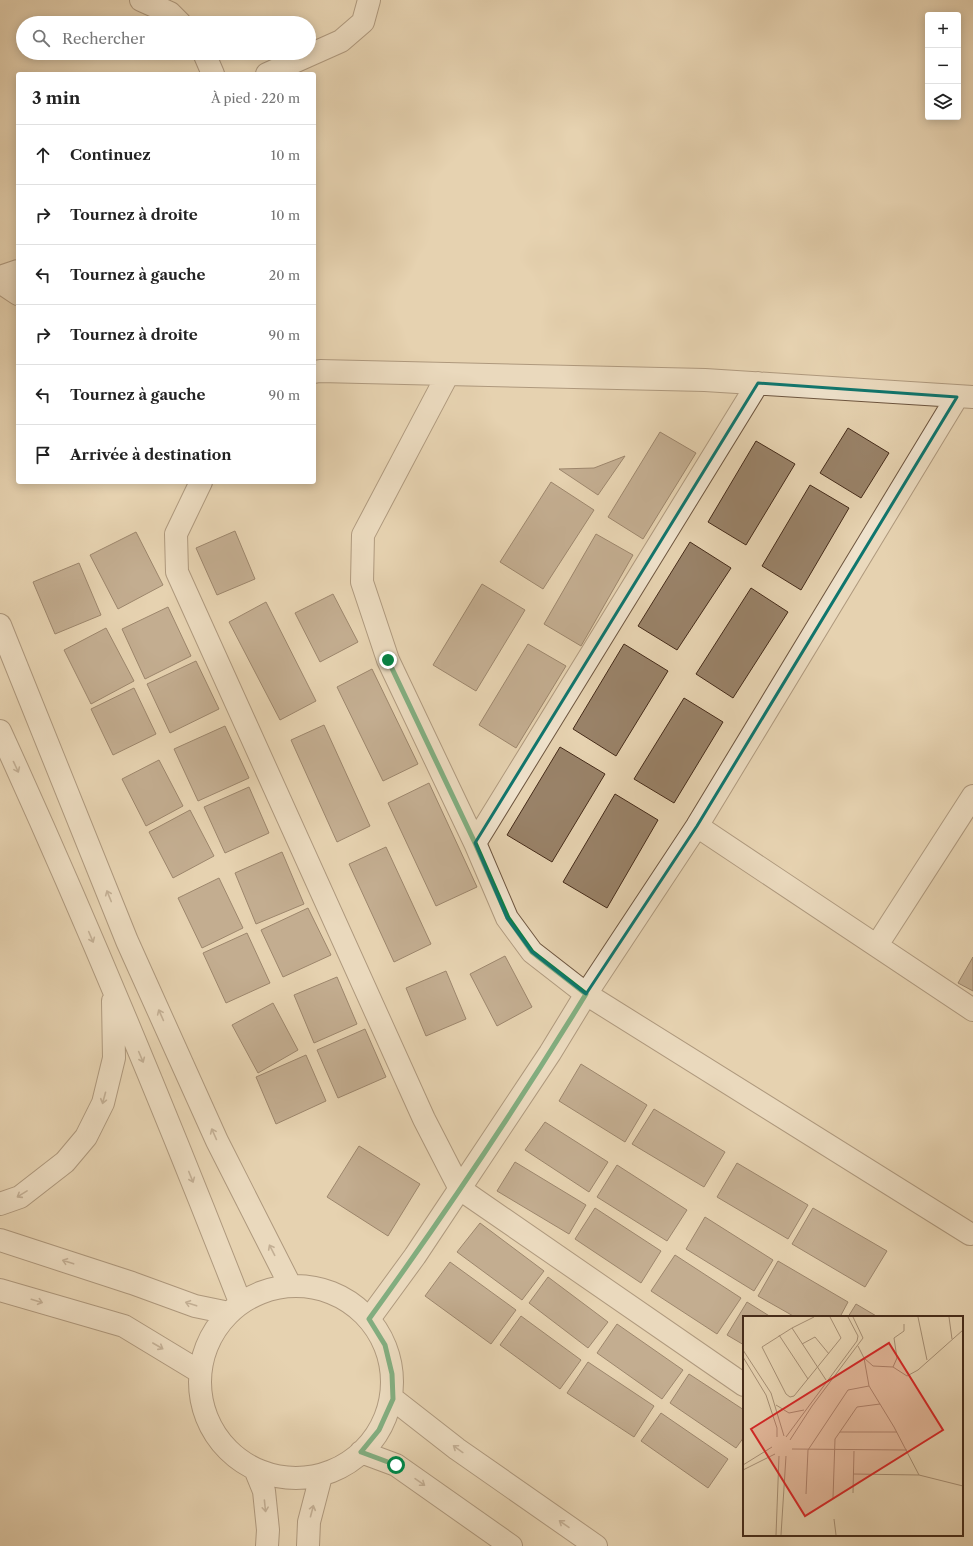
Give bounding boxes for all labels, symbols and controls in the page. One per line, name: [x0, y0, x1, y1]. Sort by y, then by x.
map controls: [925, 12, 961, 120]
button: +: [925, 12, 961, 48]
search box: [16, 16, 316, 60]
icon: search: [30, 27, 52, 49]
text: Rechercher: [62, 29, 145, 48]
button: −: [925, 48, 961, 84]
button: layers: [925, 84, 961, 120]
text: 3 min: [32, 88, 81, 108]
text: À pied · 220 m: [211, 90, 300, 106]
icon: ahead: [32, 144, 54, 166]
text: Continuez: [70, 145, 151, 164]
text: 10 m: [271, 147, 300, 163]
icon: right: [32, 204, 54, 226]
text: Tournez à droite: [70, 205, 198, 224]
text: 10 m: [271, 207, 300, 223]
icon: left: [32, 264, 54, 286]
text: Tournez à gauche: [70, 265, 206, 284]
text: 20 m: [269, 267, 300, 283]
icon: right: [32, 324, 54, 346]
text: Tournez à droite: [70, 325, 198, 344]
text: 90 m: [269, 327, 300, 343]
icon: left: [32, 384, 54, 406]
text: Tournez à gauche: [70, 385, 206, 404]
text: 90 m: [269, 387, 300, 403]
icon: arrive: [32, 444, 54, 466]
text: Arrivée à destination: [70, 445, 232, 464]
route end: [379, 651, 397, 669]
one-way arrow: [13, 761, 20, 773]
one-way arrow: [105, 890, 113, 902]
one-way arrow: [87, 931, 95, 943]
one-way arrow: [157, 1010, 164, 1022]
one-way arrow: [138, 1051, 145, 1063]
one-way arrow: [100, 1091, 107, 1104]
one-way arrow: [210, 1128, 217, 1140]
one-way arrow: [188, 1171, 195, 1183]
one-way arrow: [16, 1191, 28, 1199]
one-way arrow: [268, 1244, 276, 1256]
one-way arrow: [62, 1258, 75, 1265]
one-way arrow: [31, 1298, 44, 1305]
one-way arrow: [186, 1300, 198, 1308]
inset map: [743, 1316, 963, 1536]
one-way arrow: [152, 1343, 164, 1351]
one-way arrow: [452, 1445, 463, 1453]
route start: [387, 1456, 405, 1474]
one-way arrow: [414, 1478, 425, 1486]
one-way arrow: [262, 1499, 269, 1512]
one-way arrow: [309, 1504, 316, 1517]
one-way arrow: [559, 1520, 570, 1528]

